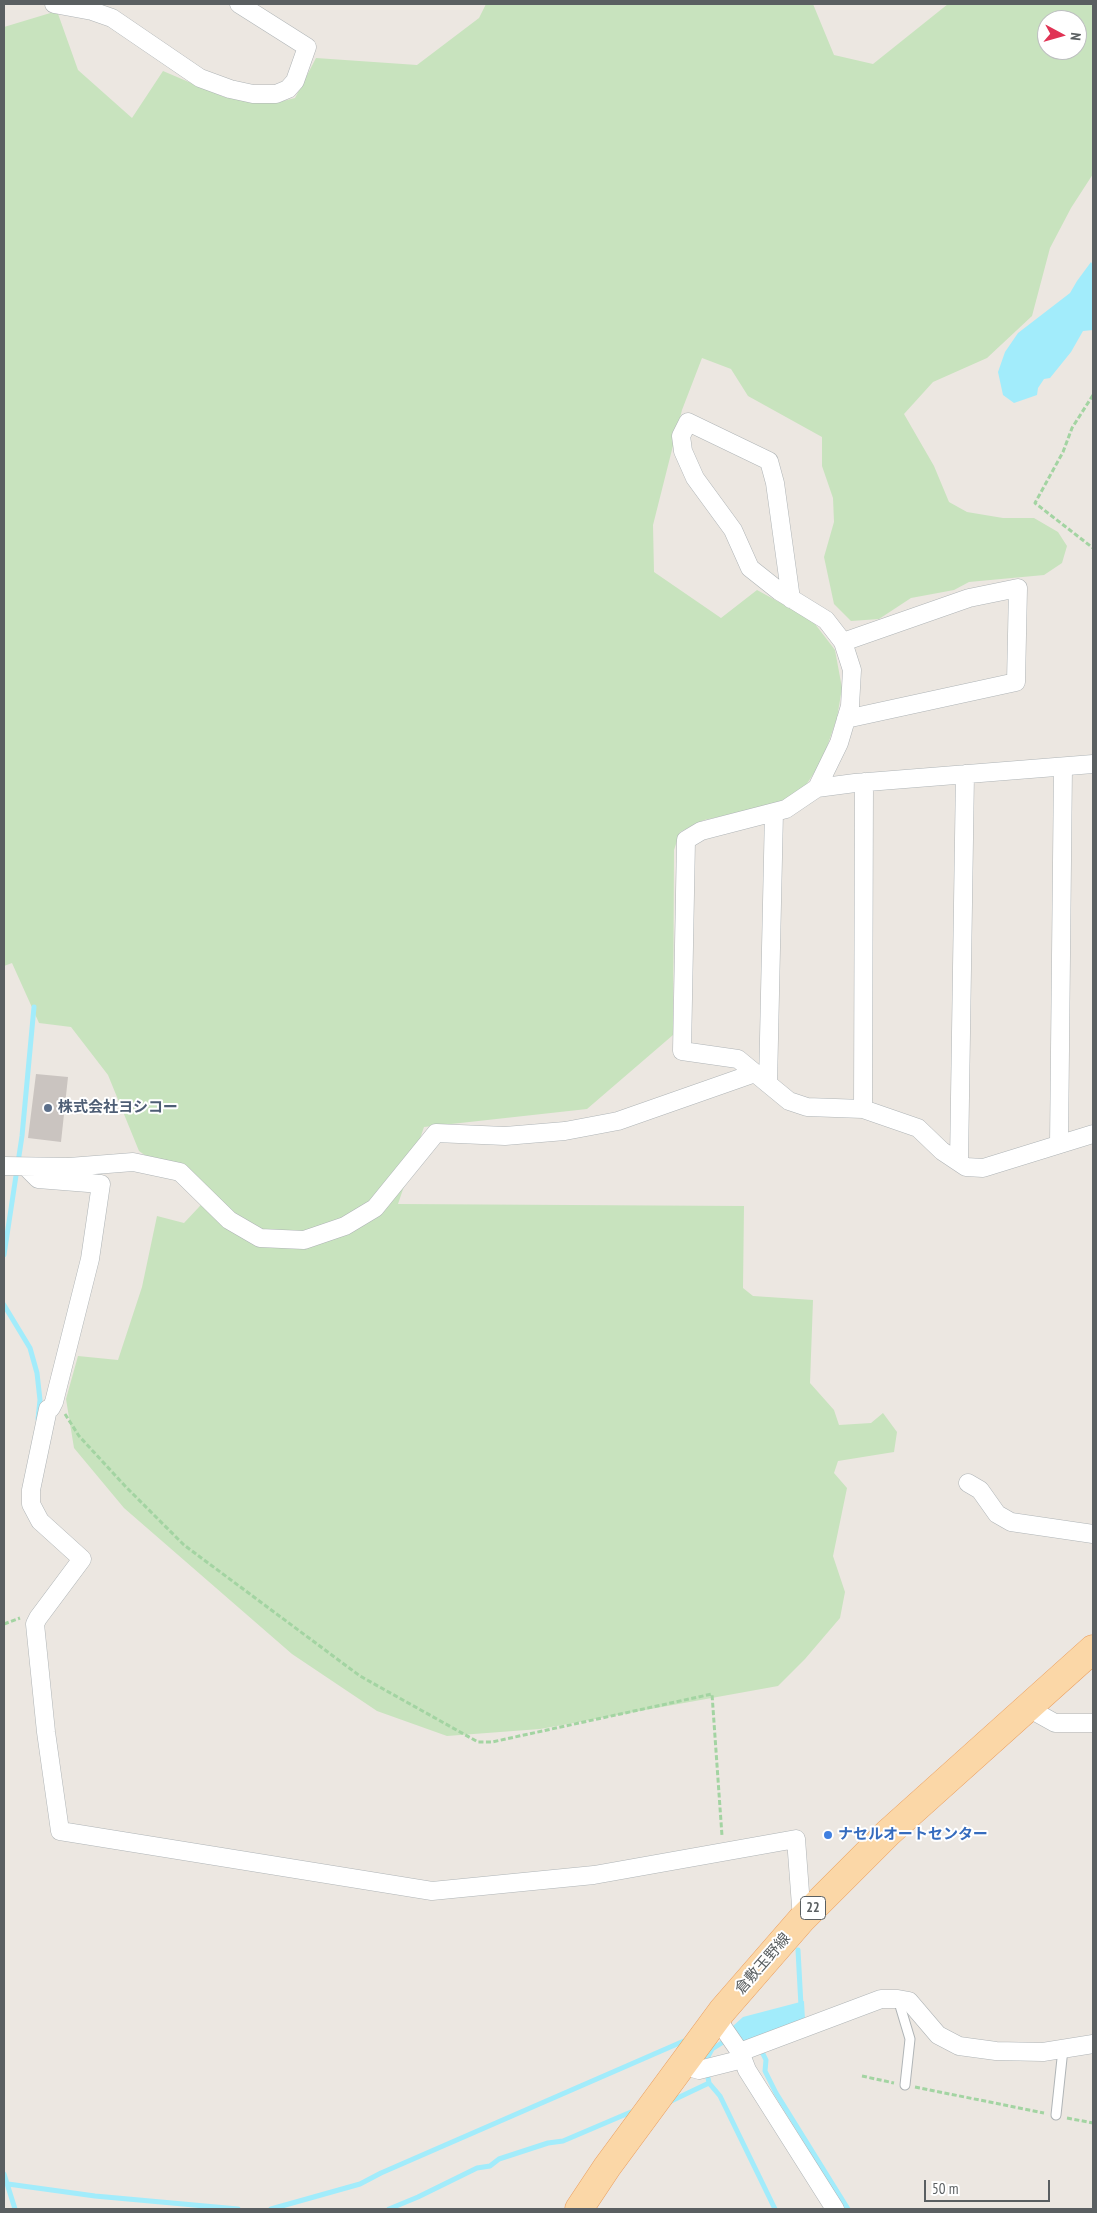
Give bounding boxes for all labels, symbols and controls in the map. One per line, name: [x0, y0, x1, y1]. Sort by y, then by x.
north arrow: [1037, 10, 1087, 60]
text: N: [1067, 32, 1085, 41]
place label: 株式会社ヨシコー: [58, 1099, 178, 1117]
marker: 株式会社ヨシコー: [42, 1102, 54, 1114]
place label: ナセルオートセンター: [838, 1826, 988, 1844]
marker: ナセルオートセンター: [822, 1829, 834, 1841]
road number: 22: [800, 1896, 826, 1920]
street label: 倉敷玉野線: [732, 1930, 794, 1998]
scale bar: [927, 2170, 1053, 2202]
text: 50 m: [932, 2179, 958, 2198]

